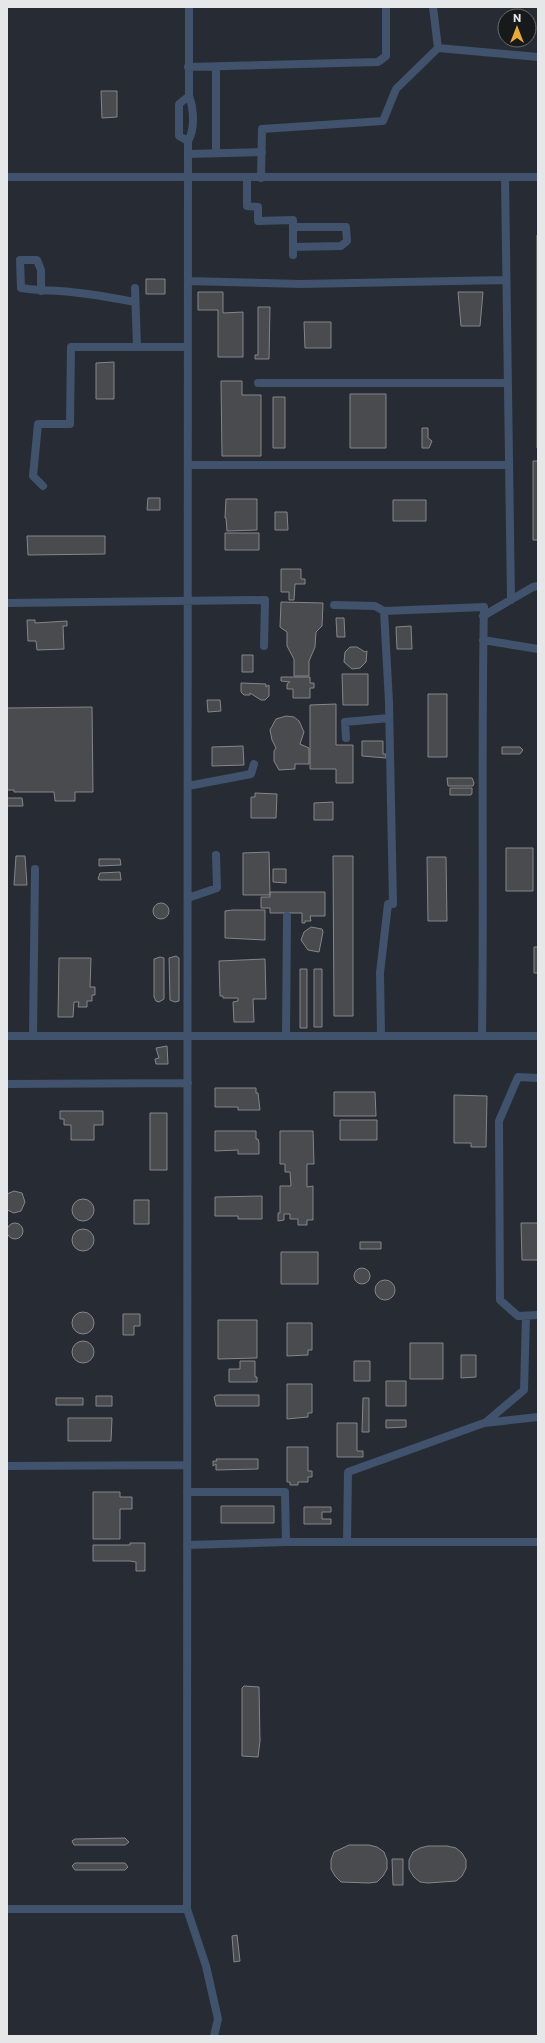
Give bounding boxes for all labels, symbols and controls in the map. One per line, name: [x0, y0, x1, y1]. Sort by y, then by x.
north arrow: [497, 8, 537, 48]
text: N: [513, 11, 521, 24]

